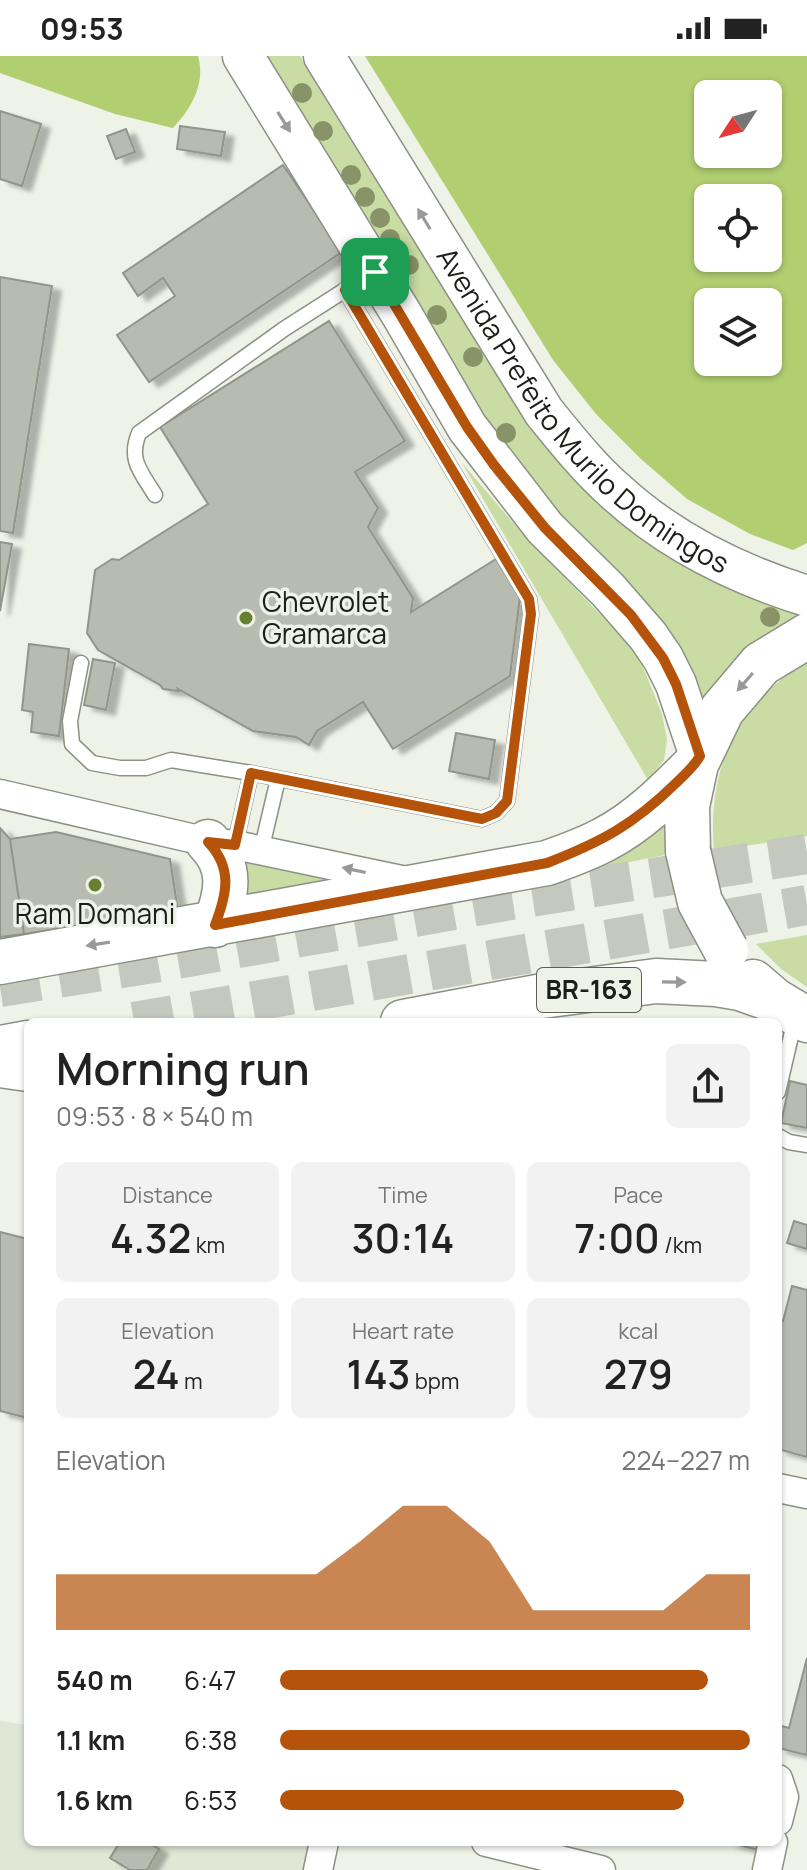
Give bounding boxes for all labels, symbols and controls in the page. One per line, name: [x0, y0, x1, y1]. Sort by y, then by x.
text: 09:53: [40, 8, 124, 49]
north arrow: [694, 80, 782, 168]
map controls: [694, 80, 782, 376]
one-way arrow: [276, 112, 291, 133]
button: locate: [694, 184, 782, 272]
one-way arrow: [417, 208, 432, 231]
pin: [341, 238, 409, 306]
street label: Avenida Prefeito Murilo Domingos: [429, 240, 736, 581]
icon: arrive: [353, 250, 397, 294]
button: layers: [694, 288, 782, 376]
place label: Chevrolet Gramarca: [262, 582, 389, 652]
marker: Chevrolet Gramarca: [237, 609, 255, 627]
one-way arrow: [737, 673, 755, 692]
one-way arrow: [341, 863, 366, 876]
marker: Ram Domani: [86, 876, 104, 894]
place label: Ram Domani: [15, 894, 175, 932]
one-way arrow: [85, 938, 110, 950]
road number: BR-163: [537, 968, 641, 1012]
one-way arrow: [662, 975, 687, 988]
text: Morning run: [56, 1038, 310, 1098]
button: share: [666, 1044, 750, 1128]
text: 09:53 · 8 × 540 m: [56, 1098, 253, 1134]
text: Distance: [123, 1180, 213, 1210]
text: Time: [378, 1180, 428, 1210]
text: Pace: [613, 1180, 663, 1210]
text: 4.32: [110, 1210, 191, 1265]
text: 30:14: [352, 1210, 454, 1265]
text: 7:00: [574, 1210, 660, 1265]
text: km: [191, 1230, 225, 1260]
text: /km: [660, 1230, 702, 1260]
text: Elevation: [121, 1316, 214, 1346]
text: Heart rate: [352, 1316, 454, 1346]
text: kcal: [618, 1316, 658, 1346]
text: 24: [133, 1346, 180, 1401]
text: 143: [347, 1346, 410, 1401]
text: 279: [604, 1346, 673, 1401]
text: m: [180, 1366, 203, 1396]
text: bpm: [410, 1366, 459, 1396]
text: Elevation: [56, 1442, 166, 1478]
text: 224–227 m: [622, 1442, 750, 1478]
text: 540 m: [56, 1662, 133, 1698]
text: 6:47: [184, 1662, 236, 1698]
text: 1.1 km: [56, 1722, 125, 1758]
text: 6:38: [184, 1722, 237, 1758]
text: 1.6 km: [56, 1782, 133, 1818]
text: 6:53: [184, 1782, 237, 1818]

